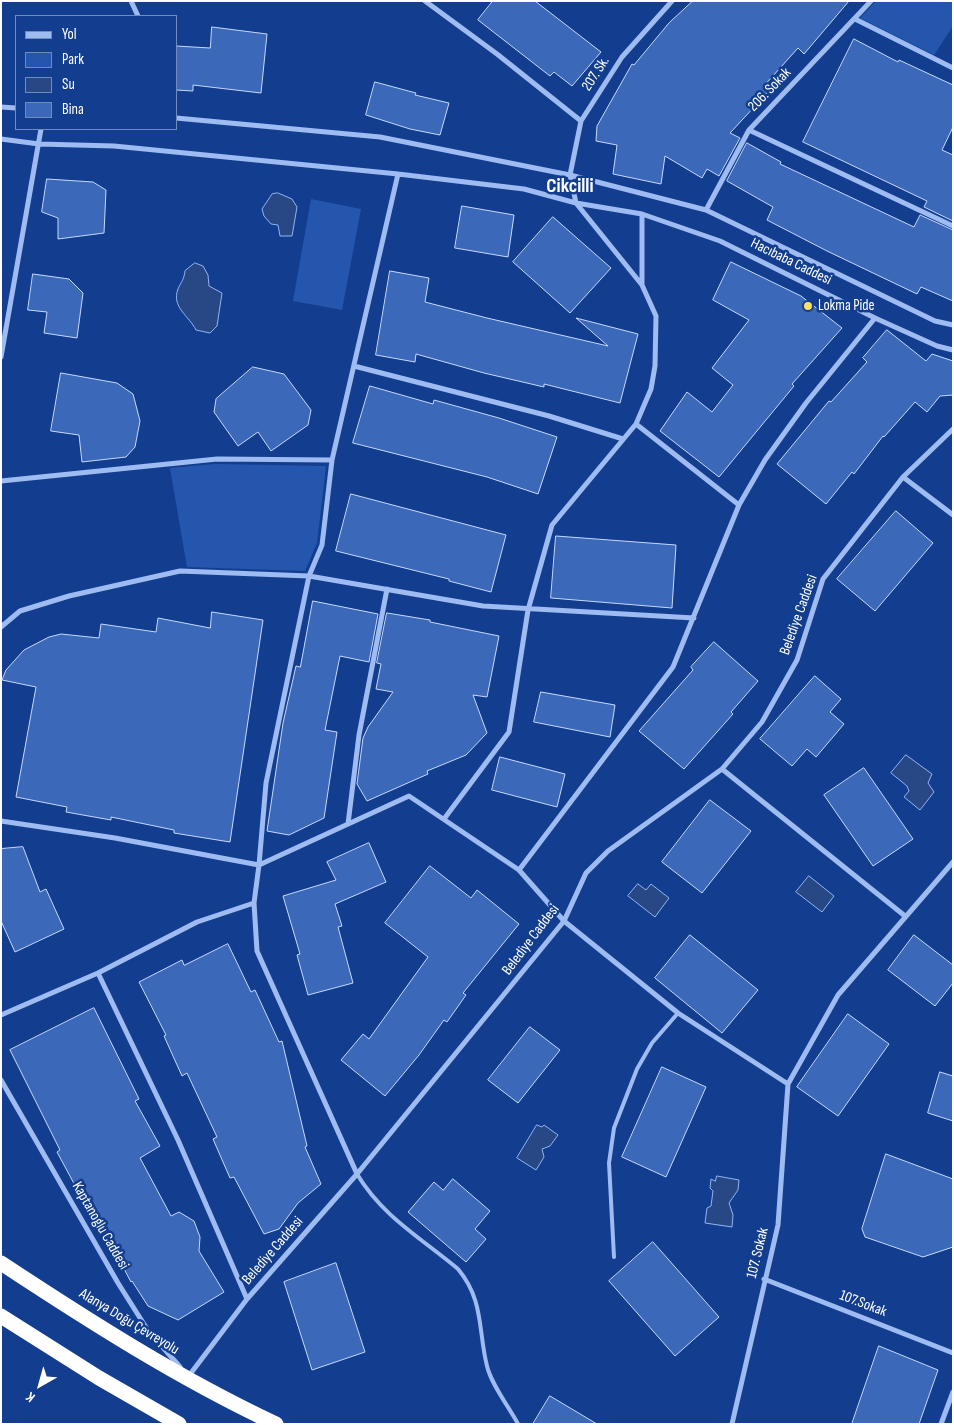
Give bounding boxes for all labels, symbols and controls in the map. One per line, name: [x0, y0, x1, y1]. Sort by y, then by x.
legend: [15, 15, 178, 130]
text: Yol: [62, 25, 77, 44]
text: Park: [62, 50, 84, 69]
street label: 207. Sk.: [578, 53, 614, 95]
street label: 206. Sokak: [745, 64, 795, 116]
text: Su: [62, 75, 75, 94]
text: Bina: [62, 100, 84, 119]
district label: Cikcilli: [546, 175, 594, 199]
street label: Hacıbaba Caddesi: [748, 235, 834, 289]
place label: Lokma Pide: [818, 297, 875, 315]
marker: Lokma Pide: [802, 300, 814, 312]
street label: Belediye Caddesi: [776, 572, 822, 658]
street label: Belediye Caddesi: [498, 901, 564, 979]
street label: Kaptanoglu Caddesi: [68, 1179, 132, 1273]
street label: Belediye Caddesi: [239, 1213, 307, 1289]
street label: 107. Sokak: [743, 1226, 773, 1280]
street label: Alanya Doğu Çevreyolu: [76, 1285, 182, 1359]
street label: 107.Sokak: [837, 1287, 889, 1321]
north arrow: [15, 1360, 65, 1410]
text: K: [23, 1388, 38, 1406]

